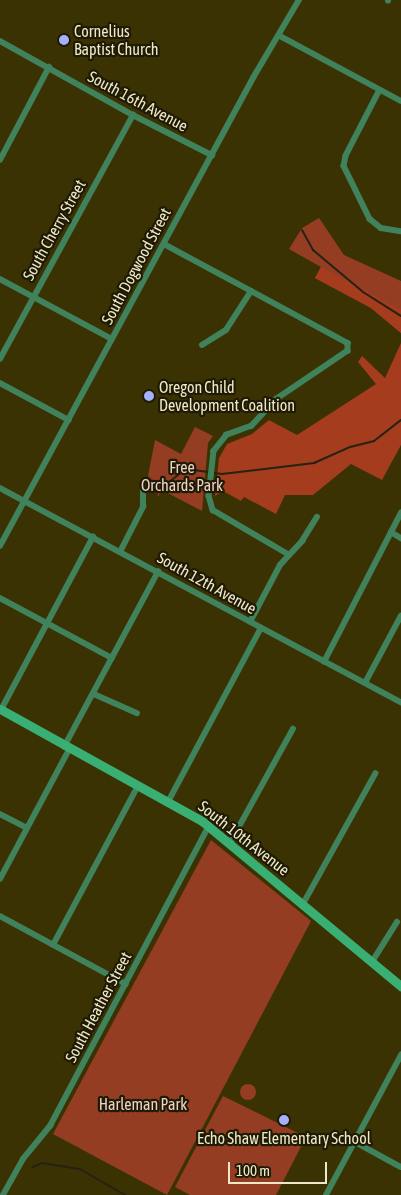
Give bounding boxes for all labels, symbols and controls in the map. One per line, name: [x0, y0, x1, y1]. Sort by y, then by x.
place label: Cornelius Baptist Church: [74, 21, 158, 59]
marker: Cornelius Baptist Church: [58, 34, 70, 46]
street label: South 16th Avenue: [85, 67, 191, 135]
street label: South Cherry Street: [18, 176, 90, 284]
street label: South Dogwood Street: [97, 204, 175, 328]
place label: Oregon Child Development Coalition: [159, 377, 295, 415]
marker: Oregon Child Development Coalition: [143, 390, 155, 402]
park label: Free Orchards Park: [141, 457, 223, 495]
street label: South 12th Avenue: [154, 548, 260, 618]
street label: South 10th Avenue: [195, 796, 293, 880]
street label: South Heather Street: [61, 949, 135, 1065]
park label: Harleman Park: [99, 1094, 187, 1114]
marker: Echo Shaw Elementary School: [278, 1114, 290, 1126]
place label: Echo Shaw Elementary School: [197, 1128, 371, 1148]
scale bar: [231, 1152, 330, 1184]
text: 100 m: [236, 1162, 270, 1179]

